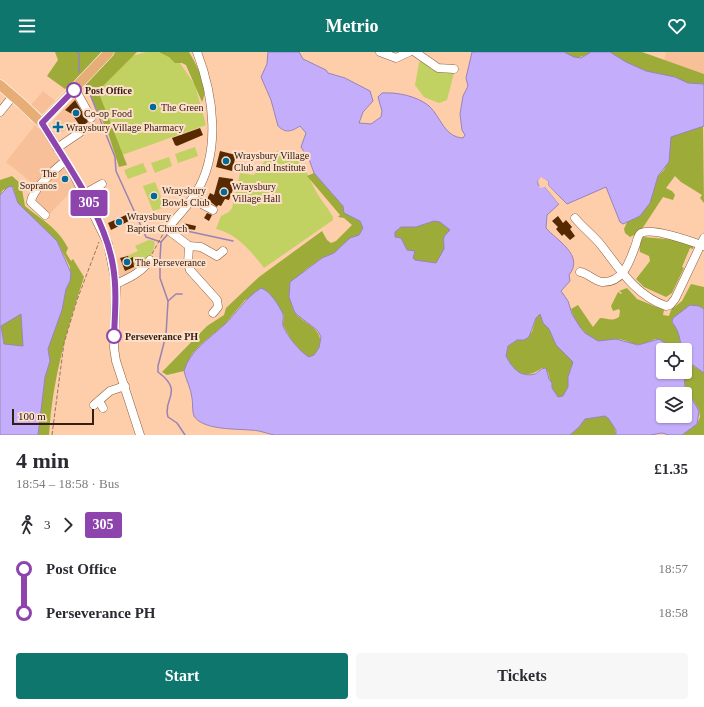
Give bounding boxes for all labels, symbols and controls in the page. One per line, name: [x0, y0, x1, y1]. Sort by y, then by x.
icon: menu: [16, 15, 38, 37]
icon: heart: [666, 15, 688, 37]
text: Metrio: [326, 16, 378, 36]
marker: Post Office: [66, 82, 82, 98]
place label: Post Office: [85, 85, 132, 96]
marker: The Green: [148, 102, 158, 112]
place label: The Green: [161, 102, 203, 113]
marker: Co-op Food: [71, 108, 81, 118]
place label: Co-op Food: [84, 108, 132, 119]
marker: Wraysbury Village Pharmacy: [53, 122, 63, 132]
place label: Wraysbury Village Pharmacy: [66, 122, 184, 133]
place label: Wraysbury Village Club and Institute: [234, 150, 310, 173]
marker: Wraysbury Village Club and Institute: [221, 156, 231, 166]
place label: The Sopranos: [20, 168, 58, 191]
marker: The Sopranos: [60, 174, 70, 184]
place label: Wraysbury Village Hall: [232, 181, 281, 204]
place label: Wraysbury Bowls Club: [162, 185, 210, 208]
marker: Wraysbury Village Hall: [219, 187, 229, 197]
line badge: 305: [66, 190, 112, 216]
marker: Wraysbury Bowls Club: [149, 191, 159, 201]
text: 305: [79, 195, 100, 210]
place label: Wraysbury Baptist Church: [127, 211, 187, 234]
marker: Wraysbury Baptist Church: [114, 217, 124, 227]
marker: The Perseverance: [122, 257, 132, 267]
place label: The Perseverance: [135, 257, 206, 268]
marker: Perseverance PH: [106, 328, 122, 344]
place label: Perseverance PH: [125, 331, 198, 342]
map controls: [656, 343, 692, 423]
button: locate: [656, 343, 692, 379]
button: layers: [656, 387, 692, 423]
scale bar: [12, 407, 94, 426]
text: 100 m: [18, 410, 46, 422]
text: 4 min: [16, 448, 69, 473]
text: £1.35: [654, 461, 688, 477]
text: 18:54 – 18:58 · Bus: [16, 476, 119, 491]
icon: walk: [16, 514, 38, 536]
icon: forward: [57, 514, 79, 536]
text: 3: [44, 517, 51, 532]
text: 305: [93, 517, 114, 532]
text: Post Office: [46, 561, 116, 577]
text: 18:57: [658, 561, 688, 576]
text: Perseverance PH: [46, 605, 156, 621]
text: 18:58: [658, 605, 688, 620]
button: Start: [16, 653, 348, 699]
button: Tickets: [356, 653, 688, 699]

